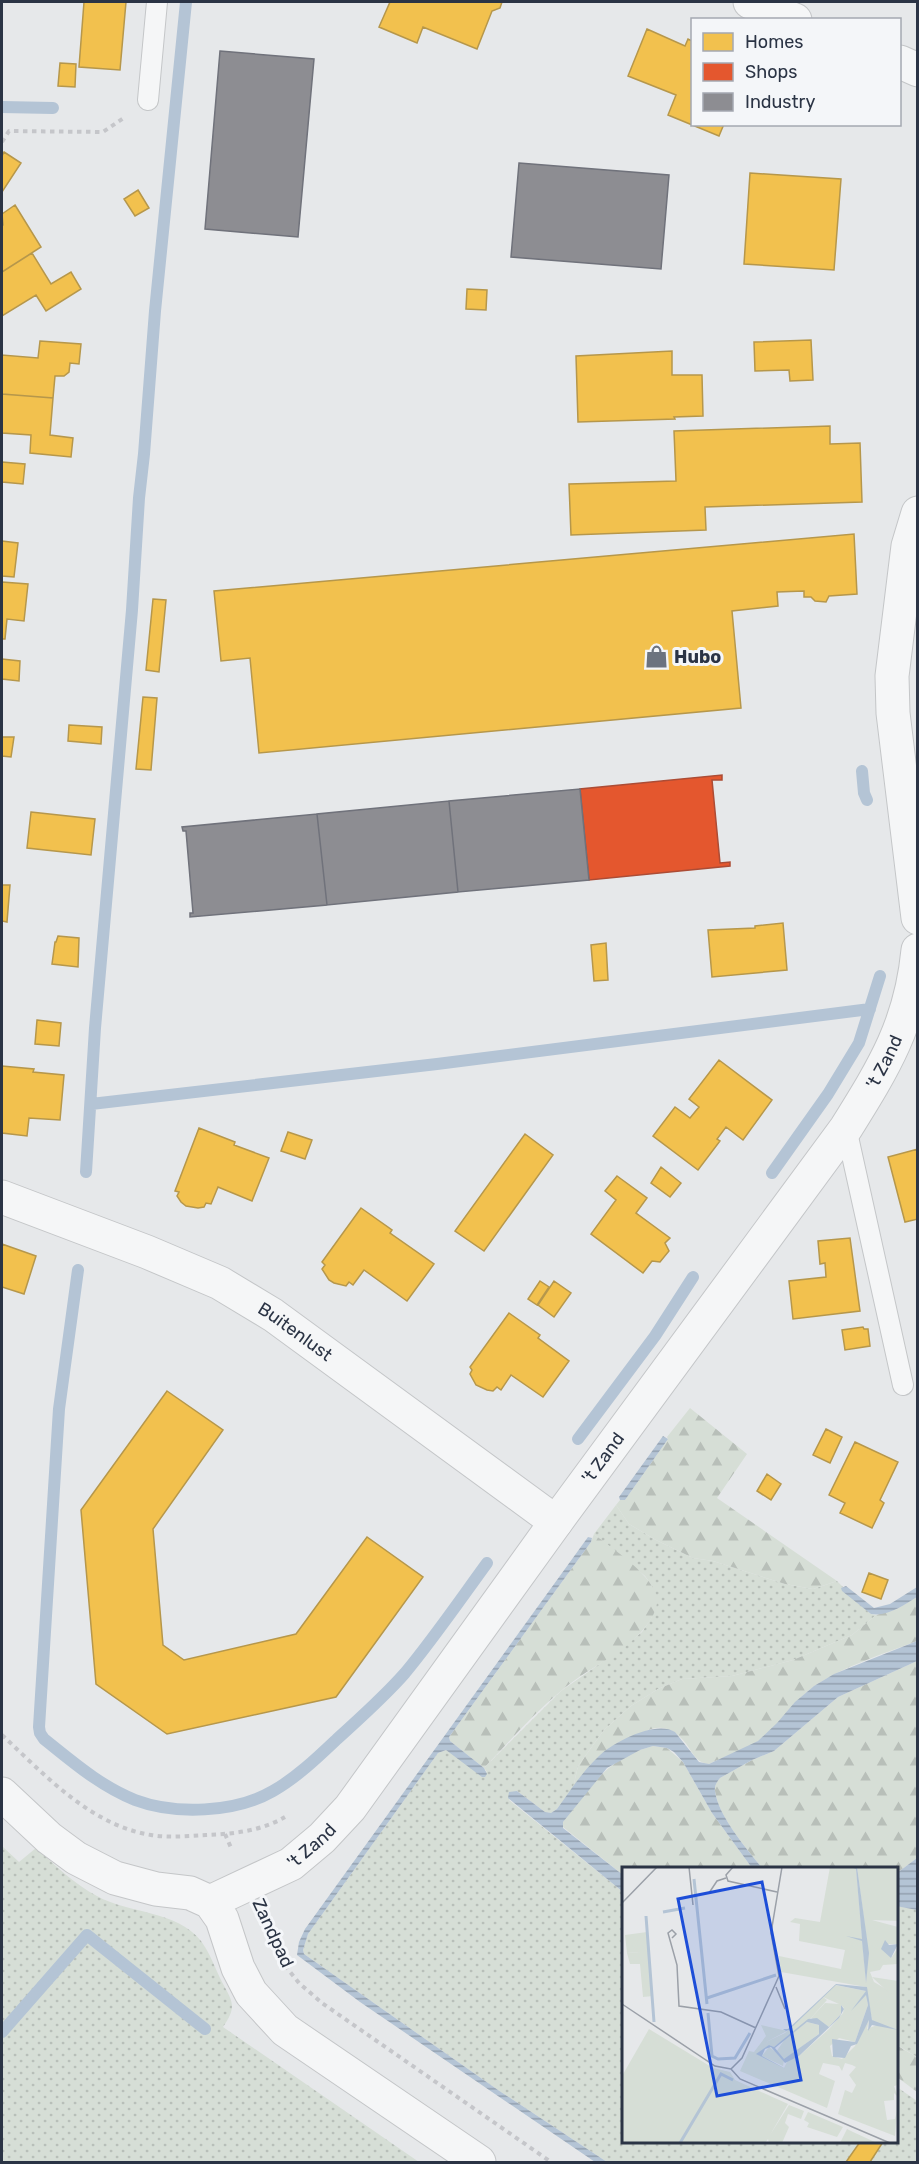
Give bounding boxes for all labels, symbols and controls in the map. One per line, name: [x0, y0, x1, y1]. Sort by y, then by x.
legend: [691, 18, 901, 126]
text: Homes: [745, 31, 803, 53]
text: Shops: [745, 61, 797, 83]
text: Industry: [745, 91, 815, 113]
shop icon: Hubo: [643, 644, 669, 670]
place label: Hubo: [674, 646, 721, 668]
street label: 't Zand: [861, 1032, 907, 1093]
street label: Buitenlust: [254, 1297, 337, 1366]
street label: 't Zand: [577, 1428, 629, 1488]
street label: 't Zand: [283, 1819, 341, 1873]
inset map: [622, 1867, 898, 2143]
street label: Zandpad: [247, 1895, 299, 1971]

